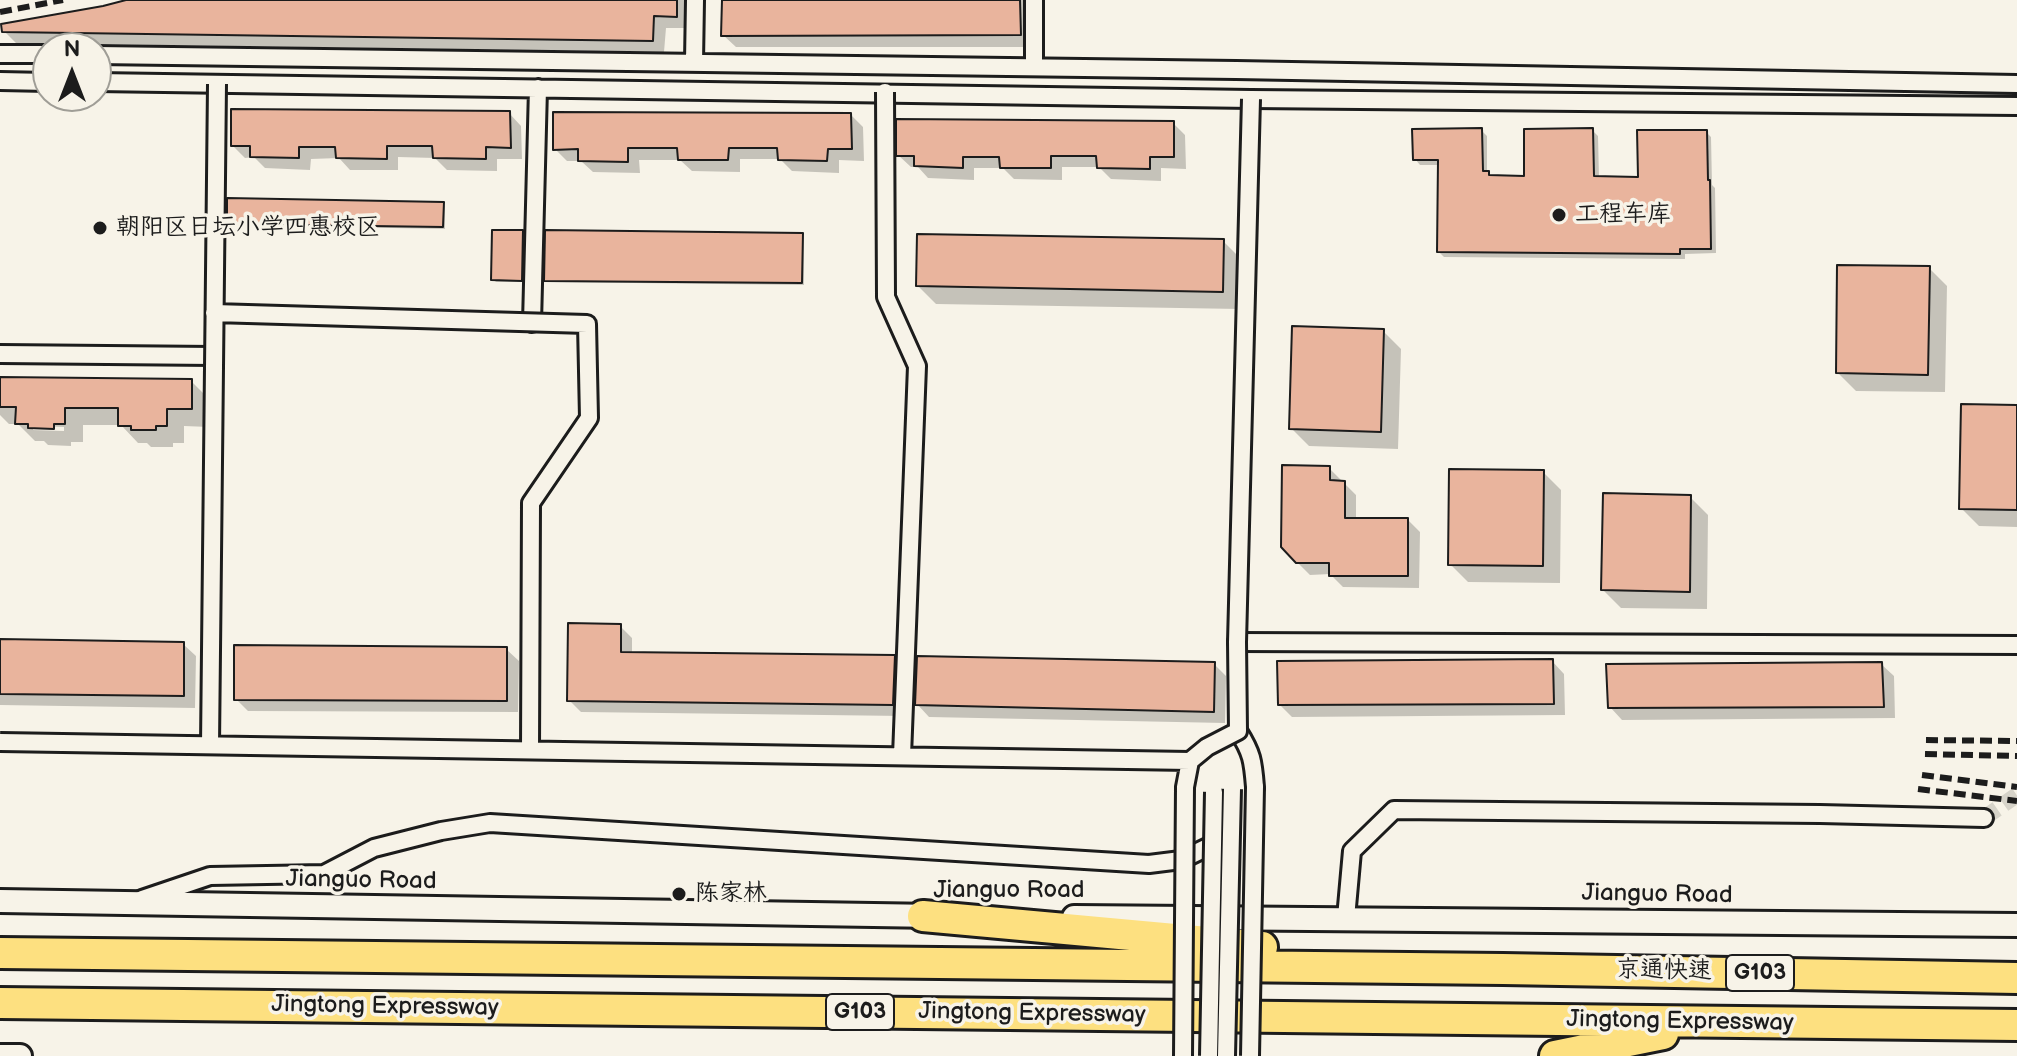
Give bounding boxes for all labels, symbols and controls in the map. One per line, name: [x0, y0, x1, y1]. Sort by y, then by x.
north arrow: [32, 32, 112, 112]
text: N: [64, 36, 80, 63]
place label: 工程车库: [1575, 201, 1671, 229]
marker: 工程车库: [1550, 206, 1568, 224]
place label: 朝阳区日坛小学四惠校区: [116, 214, 380, 242]
marker: 朝阳区日坛小学四惠校区: [91, 219, 109, 237]
street label: Jianguo Road: [285, 865, 437, 897]
street label: Jianguo Road: [933, 877, 1085, 905]
street label: Jianguo Road: [1581, 879, 1733, 911]
place label: 陈家林: [695, 880, 767, 908]
marker: 陈家林: [670, 885, 688, 903]
road number: G103: [1726, 955, 1794, 991]
street label: 京通快速: [1616, 956, 1712, 986]
street label: Jingtong Expressway: [271, 991, 499, 1023]
road number: G103: [826, 994, 894, 1030]
street label: Jingtong Expressway: [918, 998, 1146, 1030]
street label: Jingtong Expressway: [1566, 1006, 1794, 1038]

